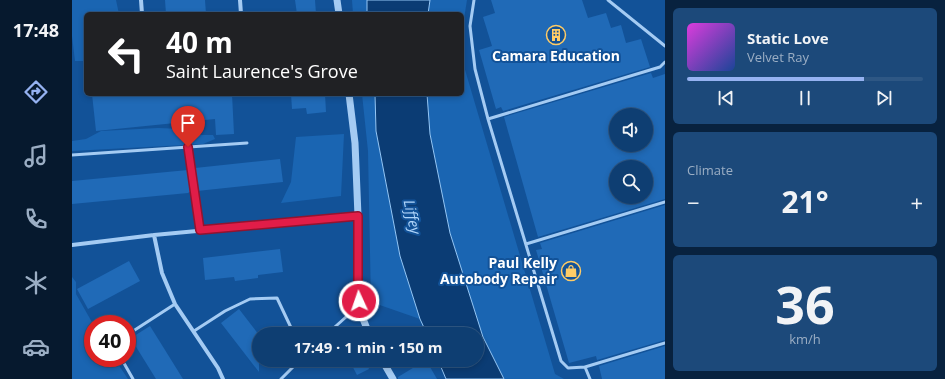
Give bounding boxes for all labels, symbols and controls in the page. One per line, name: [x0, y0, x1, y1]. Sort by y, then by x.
text: 17:48: [13, 18, 59, 42]
text: 40 m: [166, 23, 233, 61]
building icon: Camara Education: [545, 24, 567, 46]
icon: left: [100, 28, 152, 80]
text: Static Love: [747, 28, 829, 48]
place label: Camara Education: [492, 46, 620, 65]
text: Velvet Ray: [747, 48, 809, 66]
text: Saint Laurence's Grove: [166, 59, 358, 83]
icon: directions: [22, 78, 50, 106]
icon: previous: [715, 87, 737, 109]
icon: pause: [794, 87, 816, 109]
icon: next: [873, 87, 895, 109]
pin: [171, 106, 205, 147]
map controls: [609, 108, 653, 204]
button: sound: [609, 108, 653, 152]
icon: arrive: [177, 112, 199, 134]
icon: music: [22, 142, 50, 170]
button: search: [609, 160, 653, 204]
text: Climate: [687, 161, 733, 179]
text: 21°: [781, 181, 829, 222]
text: −: [687, 187, 700, 217]
text: +: [910, 187, 923, 217]
water label: Liffey: [400, 198, 427, 237]
icon: phone: [22, 205, 50, 233]
place label: Paul Kelly Autobody Repair: [440, 253, 558, 288]
shop icon: Paul Kelly Autobody Repair: [560, 260, 582, 282]
text: 36: [775, 268, 835, 339]
icon: climate: [22, 269, 50, 297]
position arrow: [338, 280, 380, 322]
speed limit sign: 40: [84, 315, 136, 367]
text: km/h: [789, 330, 821, 348]
icon: car: [22, 333, 50, 361]
text: 17:49 · 1 min · 150 m: [294, 337, 442, 357]

